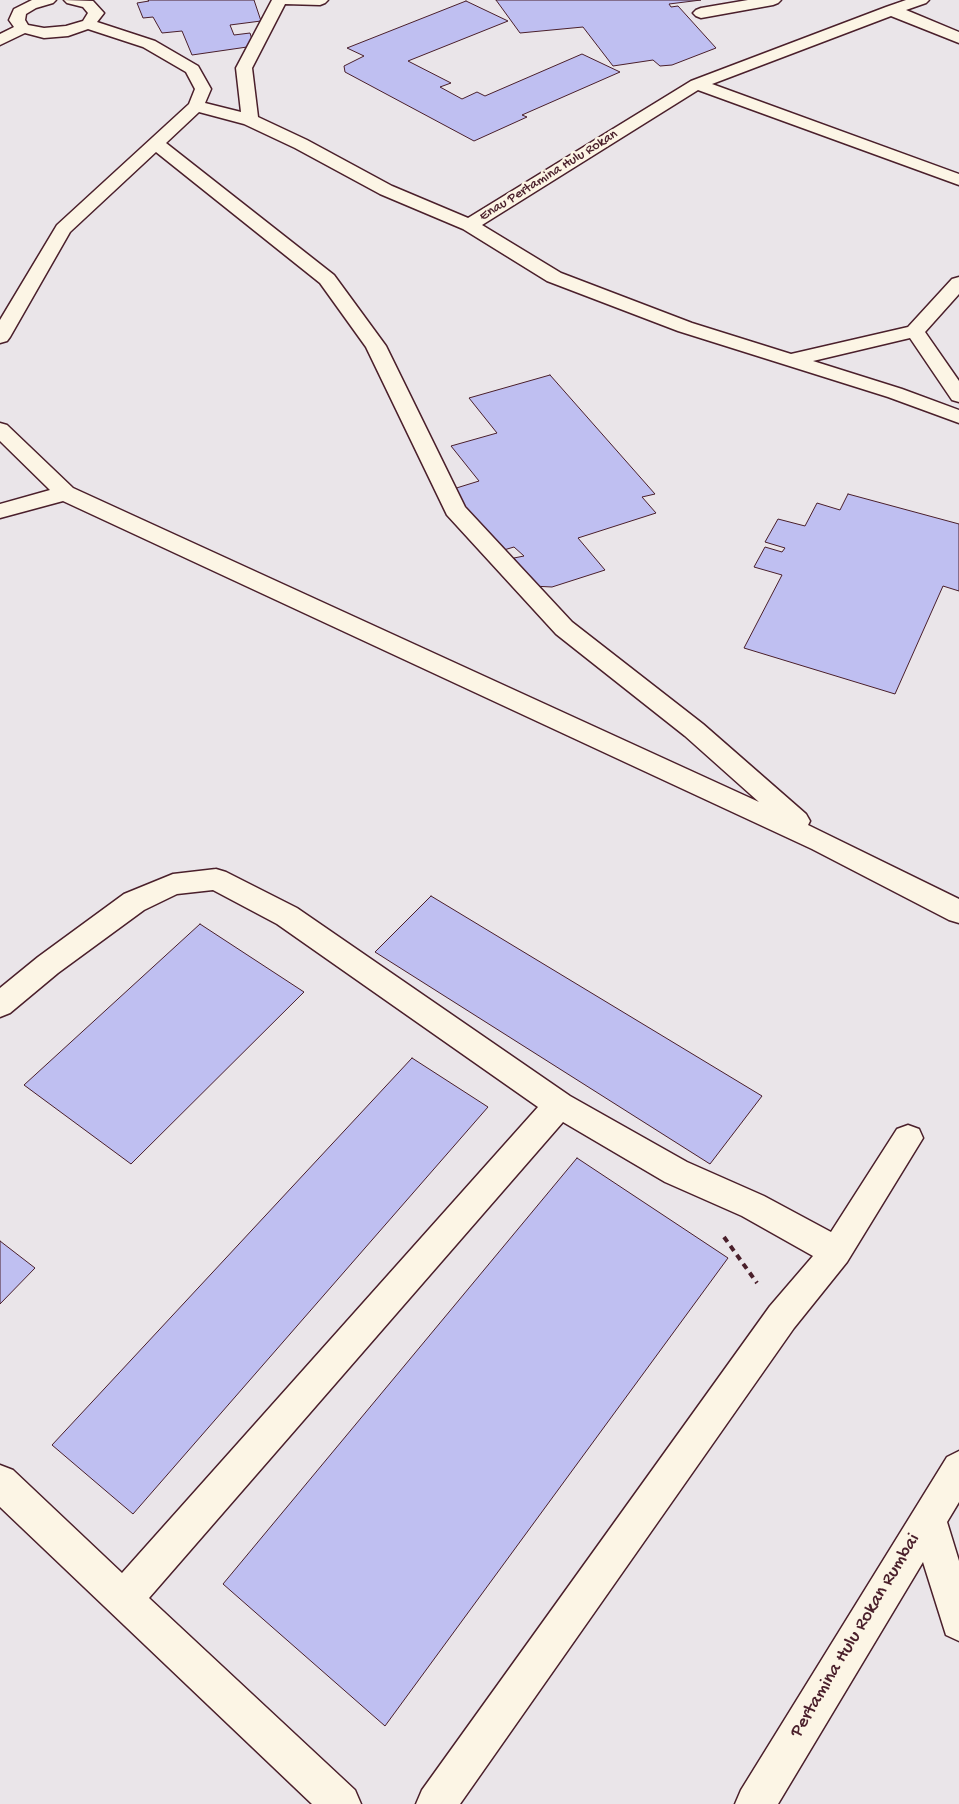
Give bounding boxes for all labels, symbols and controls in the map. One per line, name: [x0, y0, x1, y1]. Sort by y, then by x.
street label: Enau Pertamina Hulu Rokan: [477, 127, 621, 225]
street label: Pertamina Hulu Rokan Rumbai: [786, 1530, 926, 1742]

